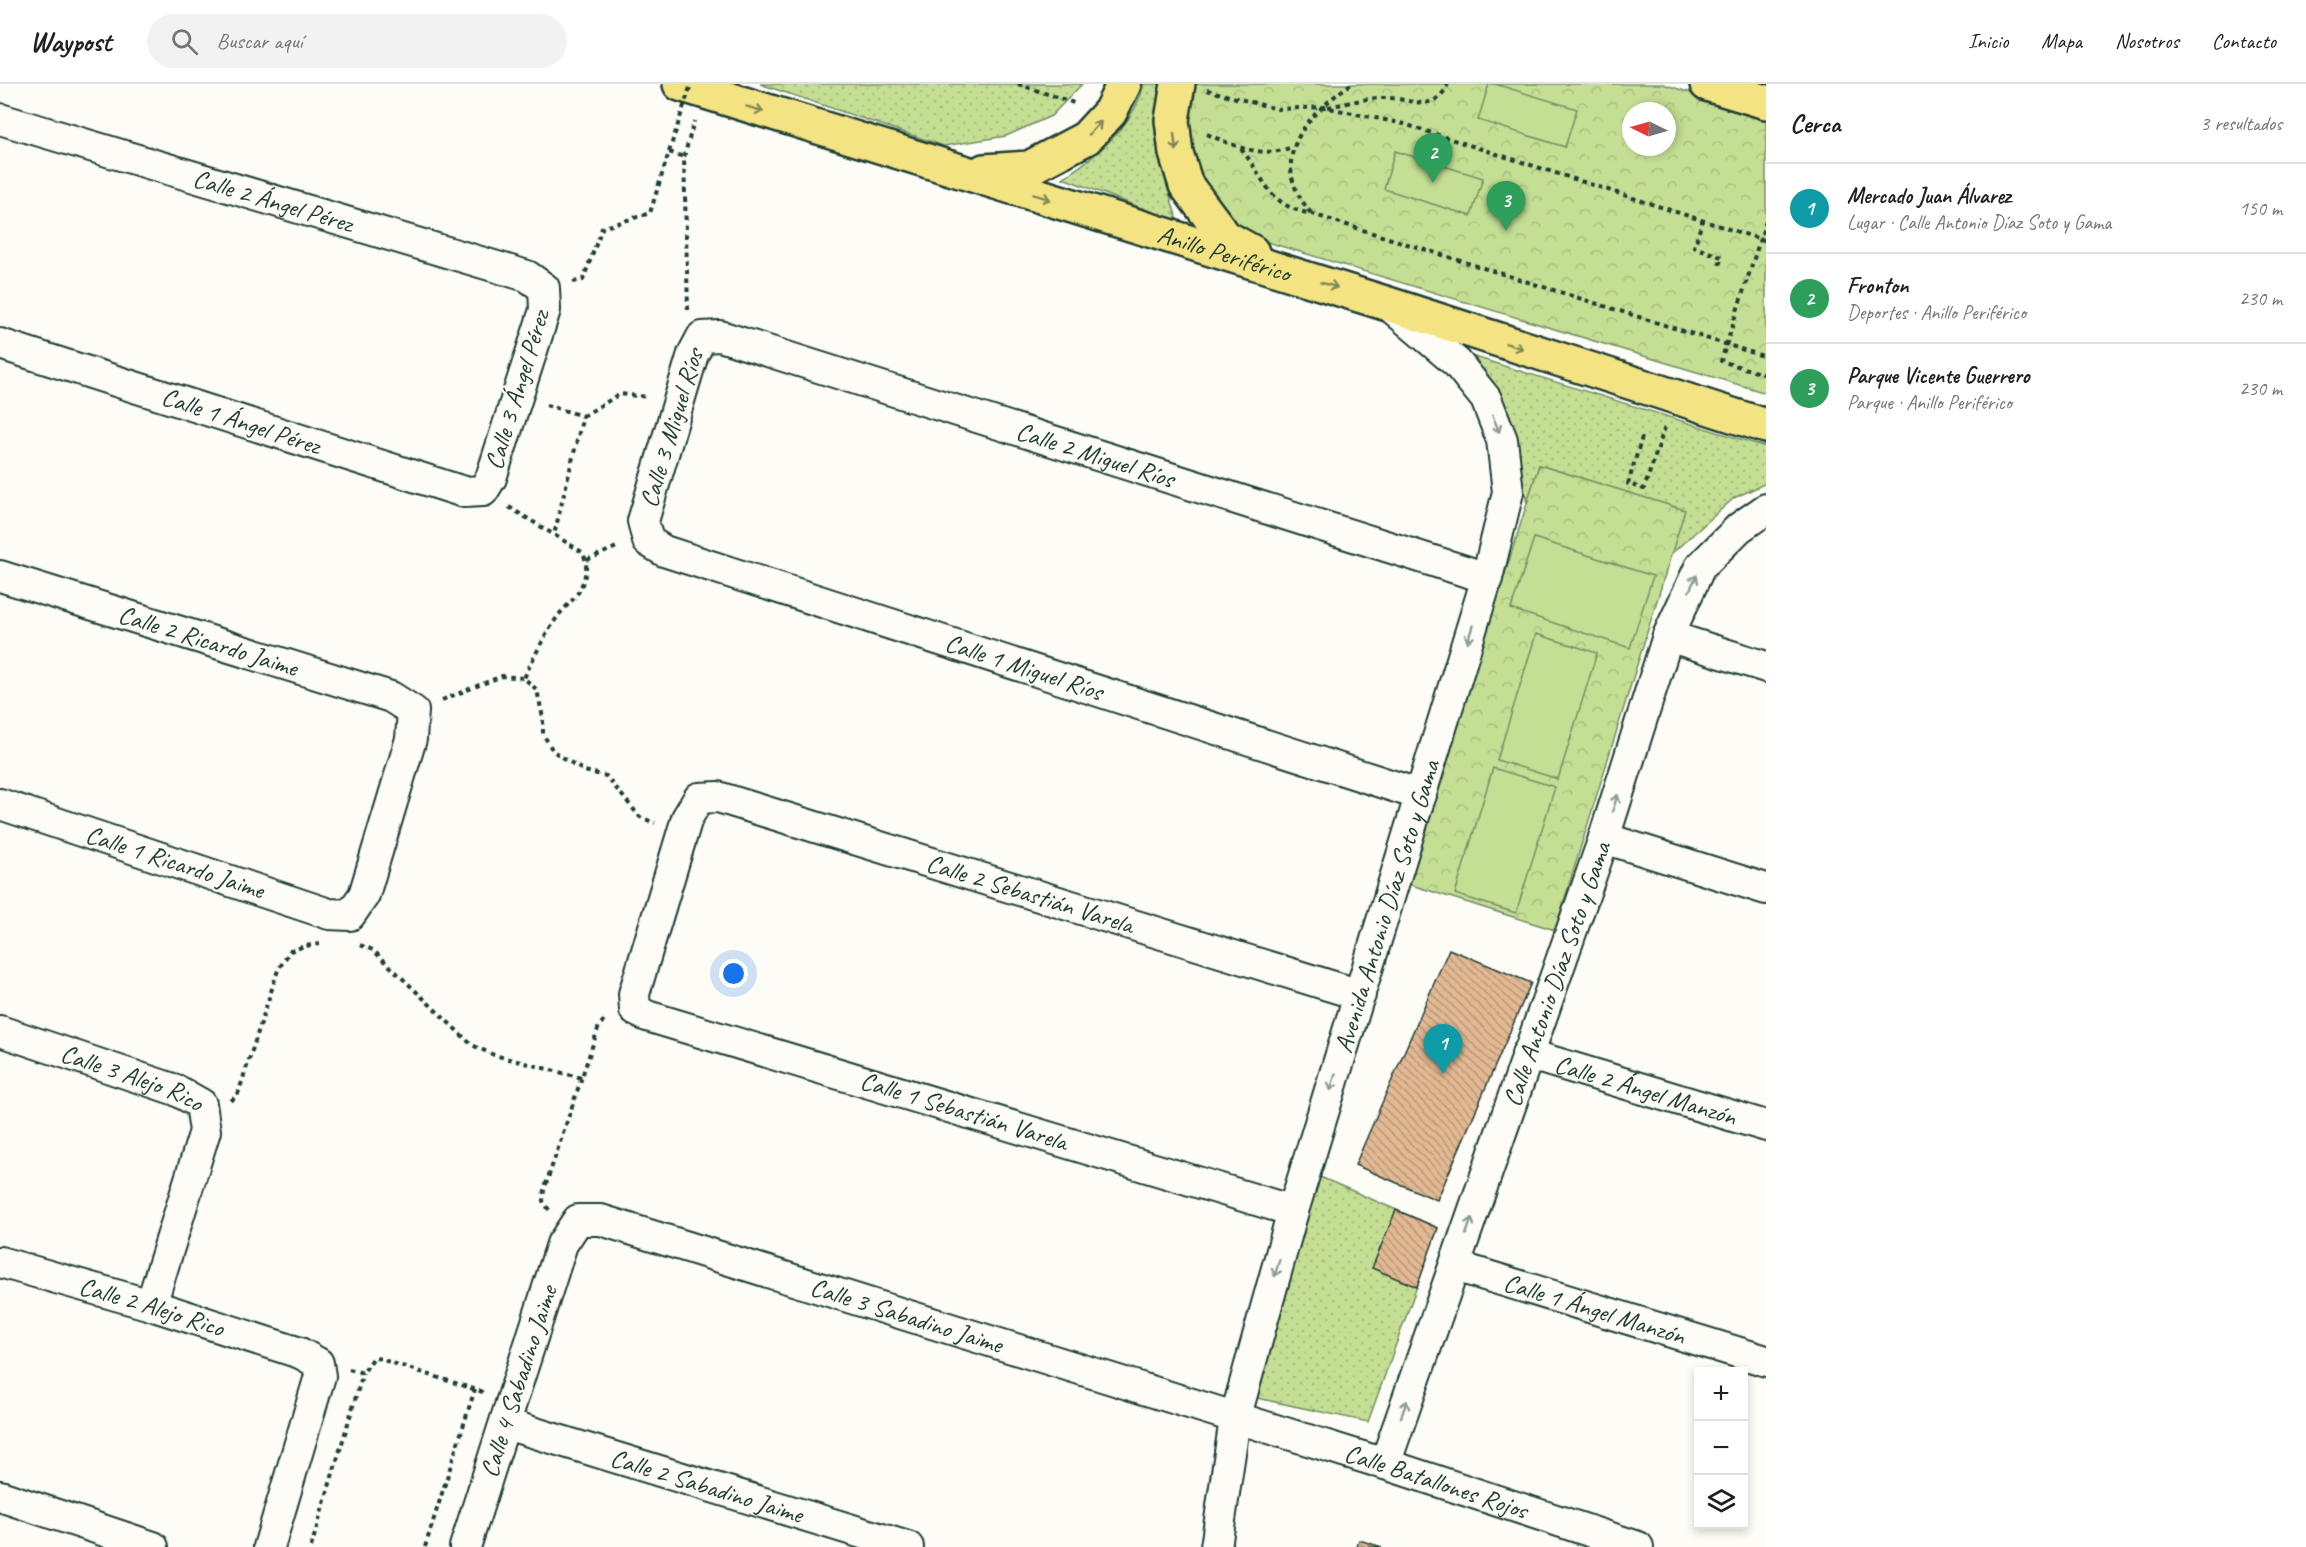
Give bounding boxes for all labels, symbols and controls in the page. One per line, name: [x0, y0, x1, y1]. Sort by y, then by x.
search box: [147, 14, 567, 68]
text: Waypost: [30, 24, 111, 59]
icon: search: [168, 25, 201, 58]
text: Buscar aquí: [216, 27, 303, 55]
text: Inicio: [1968, 28, 2008, 54]
text: Mapa: [2041, 28, 2082, 54]
text: Nosotros: [2115, 28, 2179, 54]
text: Contacto: [2212, 28, 2276, 54]
north arrow: [1622, 102, 1676, 156]
one-way arrow: [745, 104, 764, 115]
text: Cerca: [1790, 107, 1840, 140]
text: 3 resultados: [2200, 111, 2282, 136]
one-way arrow: [1088, 121, 1102, 136]
one-way arrow: [1170, 131, 1181, 151]
pin: 2: [1414, 134, 1452, 183]
street label: Calle 2 Ángel Pérez: [189, 161, 360, 241]
pin: 3: [1486, 182, 1526, 231]
text: Mercado Juan Álvarez: [1847, 182, 2011, 210]
one-way arrow: [1032, 192, 1051, 203]
text: 1: [1805, 196, 1814, 221]
text: 150 m: [2239, 196, 2282, 221]
text: Lugar · Calle Antonio Díaz Soto y Gama: [1847, 210, 2111, 235]
street label: Anillo Periférico: [1154, 217, 1297, 290]
text: Fronton: [1847, 272, 1908, 300]
one-way arrow: [1319, 280, 1338, 291]
text: 2: [1805, 286, 1814, 311]
text: 230 m: [2239, 286, 2282, 311]
text: Deportes · Anillo Periférico: [1847, 300, 2026, 325]
street label: Calle 3 Ángel Pérez: [477, 304, 558, 474]
street label: Calle 3 Miguel Ríos: [632, 340, 711, 511]
one-way arrow: [1504, 341, 1523, 352]
text: Parque Vicente Guerrero: [1847, 362, 2030, 390]
text: 3: [1805, 376, 1814, 401]
text: 230 m: [2239, 376, 2282, 401]
street label: Calle 1 Ángel Pérez: [158, 380, 327, 463]
text: Parque · Anillo Periférico: [1847, 390, 2012, 415]
street label: Calle 2 Miguel Ríos: [1012, 414, 1181, 495]
one-way arrow: [1491, 414, 1502, 433]
one-way arrow: [1687, 575, 1699, 593]
street label: Calle 2 Ricardo Jaime: [115, 597, 303, 684]
one-way arrow: [1464, 624, 1475, 643]
street label: Calle 1 Miguel Ríos: [941, 626, 1109, 709]
street label: Avenida Antonio Díaz Soto y Gama: [1326, 755, 1447, 1057]
one-way arrow: [1610, 794, 1621, 813]
street label: Calle 1 Ricardo Jaime: [82, 818, 270, 907]
street label: Calle Antonio Díaz Soto y Gama: [1495, 836, 1618, 1111]
street label: Calle 2 Sebastián Varela: [923, 846, 1140, 941]
your location: [719, 959, 748, 988]
pin: 1: [1424, 1024, 1462, 1074]
street label: Calle 3 Alejo Rico: [57, 1036, 211, 1120]
street label: Calle 2 Ángel Manzón: [1551, 1047, 1742, 1133]
street label: Calle 1 Sebastián Varela: [856, 1064, 1074, 1159]
one-way arrow: [1327, 1072, 1338, 1091]
one-way arrow: [1464, 1216, 1475, 1235]
one-way arrow: [1271, 1258, 1282, 1277]
street label: Calle 1 Ángel Manzón: [1500, 1265, 1691, 1352]
street label: Calle 2 Alejo Rico: [75, 1269, 230, 1345]
street label: Calle 3 Sabadino Jaime: [806, 1270, 1009, 1361]
street label: Calle 4 Sabadino Jaime: [472, 1279, 565, 1481]
map controls: [1694, 1367, 1748, 1529]
button: +: [1694, 1367, 1748, 1421]
one-way arrow: [1400, 1401, 1411, 1419]
button: −: [1694, 1421, 1748, 1475]
street label: Calle Batallones Rojos: [1340, 1436, 1534, 1527]
street label: Calle 2 Sabadino Jaime: [607, 1441, 809, 1531]
button: layers: [1694, 1475, 1748, 1529]

